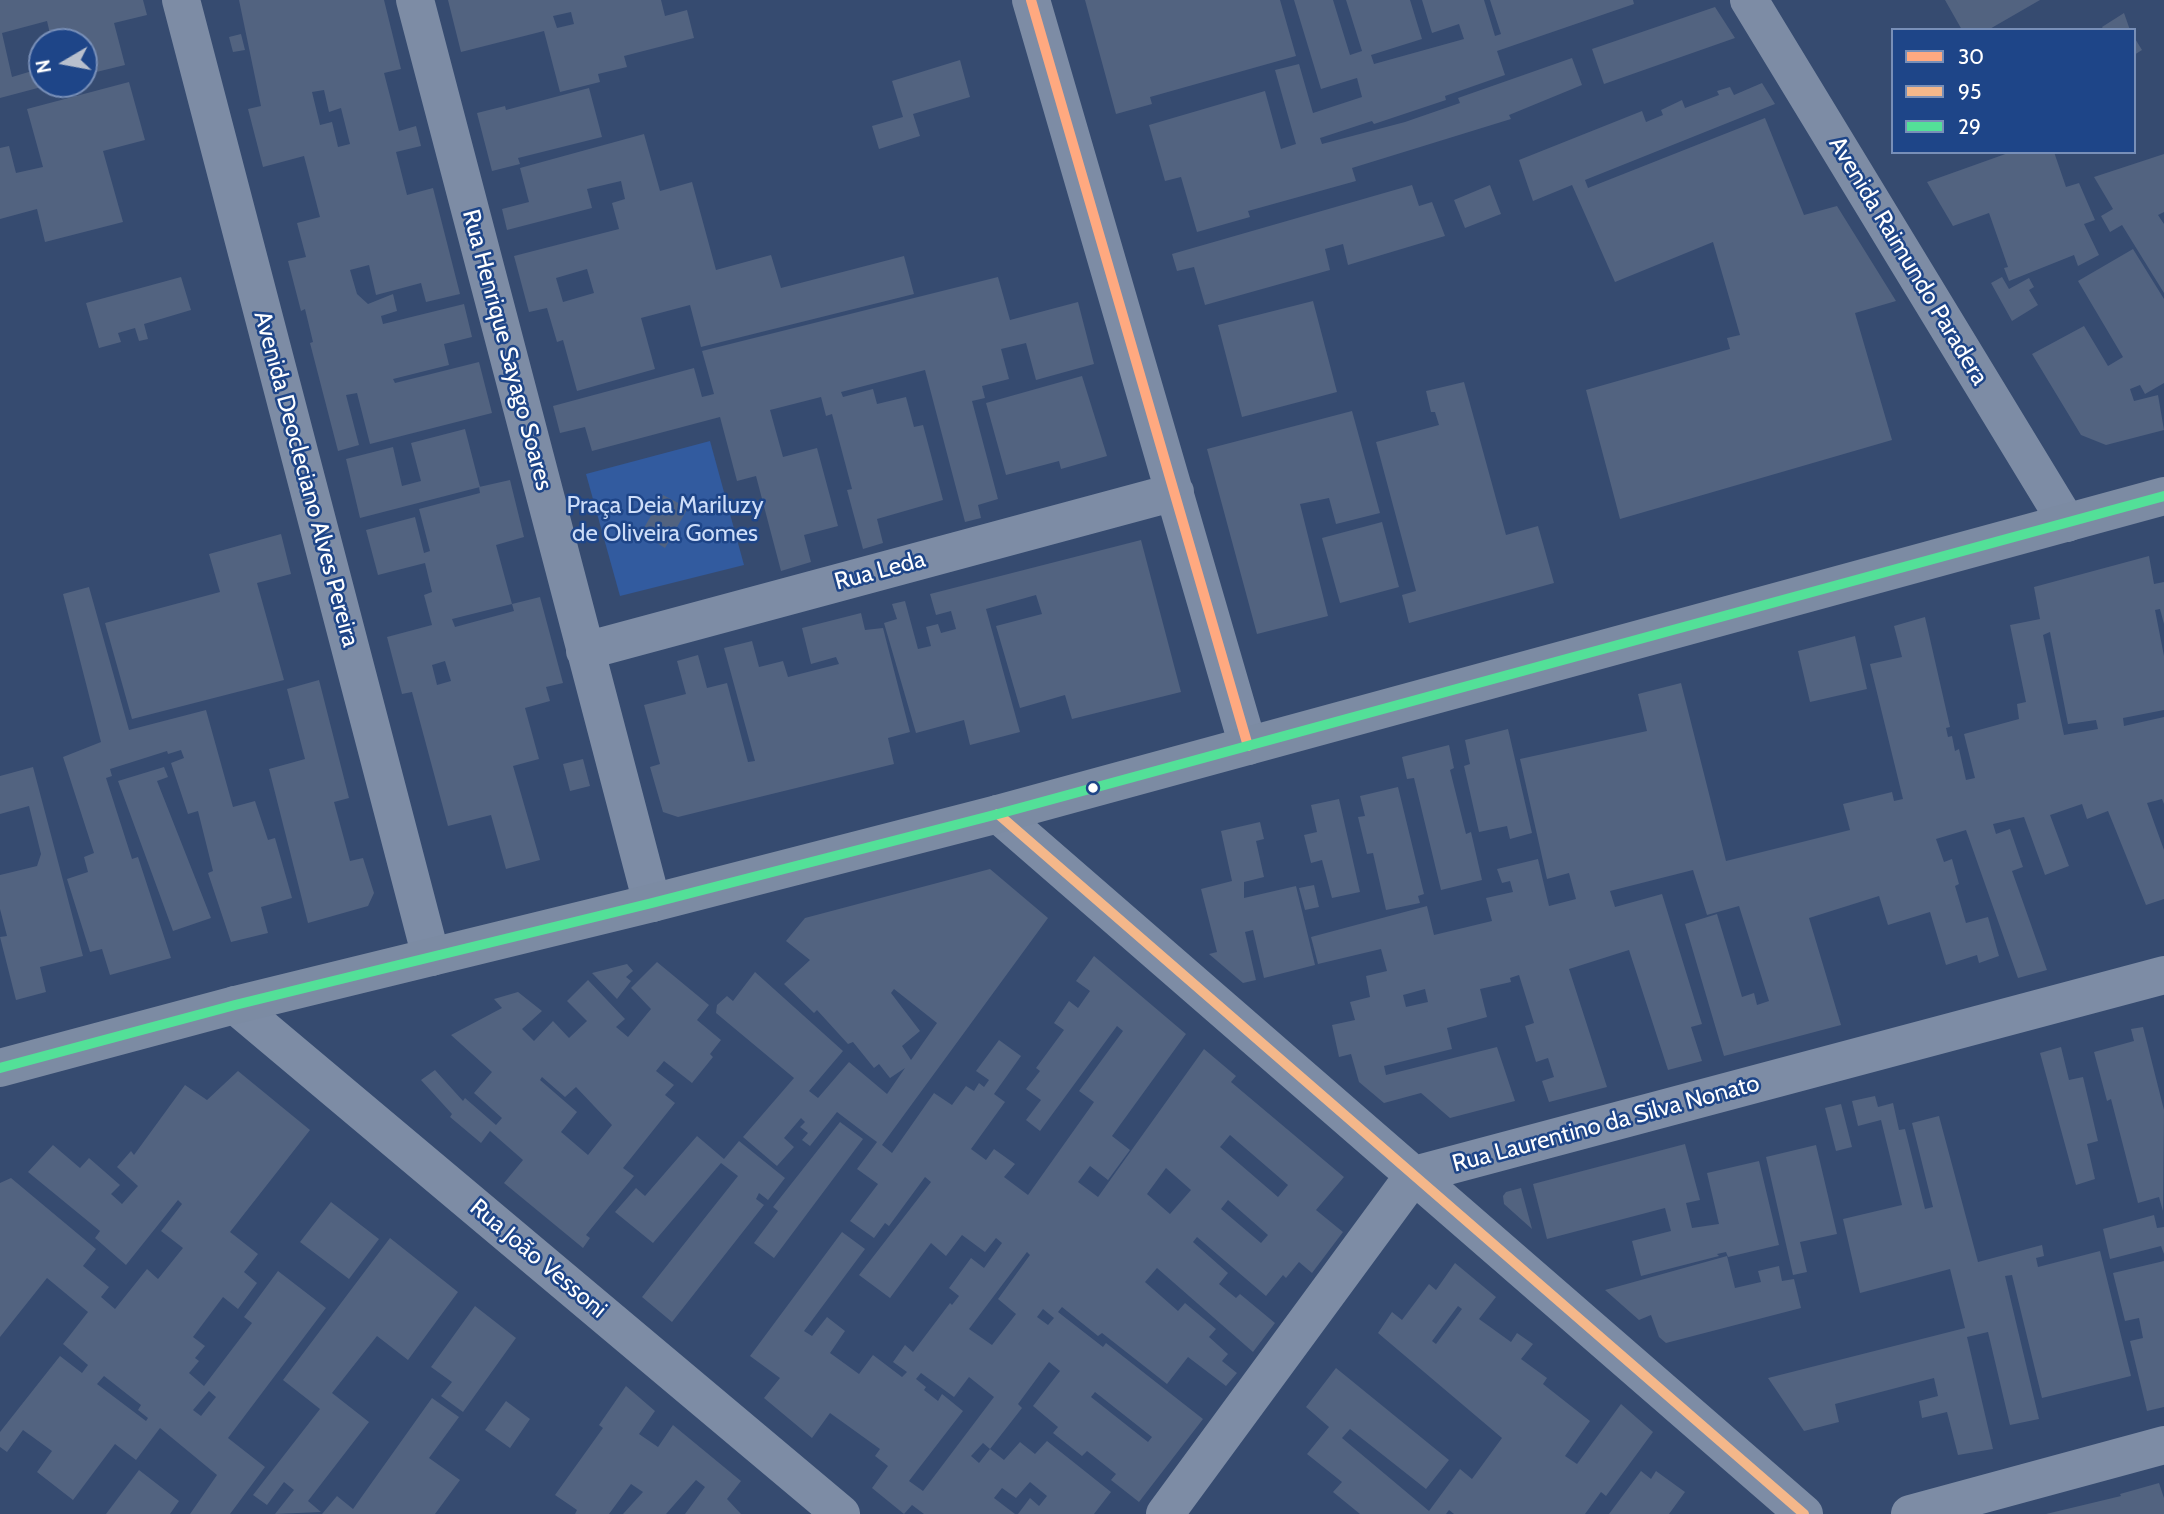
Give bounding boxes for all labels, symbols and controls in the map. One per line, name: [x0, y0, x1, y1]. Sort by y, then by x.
north arrow: [28, 28, 98, 98]
legend: [1891, 28, 2136, 154]
text: 30: [1958, 44, 1984, 69]
text: N: [31, 58, 56, 75]
text: 95: [1958, 79, 1981, 104]
text: 29: [1958, 114, 1981, 139]
street label: Avenida Raimundo Paradera: [1822, 131, 1994, 391]
street label: Rua Henrique Sayago Soares: [456, 206, 558, 494]
street label: Avenida Deocleciano Alves Pereira: [247, 308, 365, 650]
park label: Praça Deia Mariluzy de Oliveira Gomes: [566, 492, 764, 548]
street label: Rua Leda: [832, 545, 928, 597]
unlabelled marker: [1086, 781, 1100, 795]
street label: Rua Laurentino da Silva Nonato: [1449, 1069, 1763, 1179]
street label: Rua João Vessoni: [464, 1193, 612, 1325]

